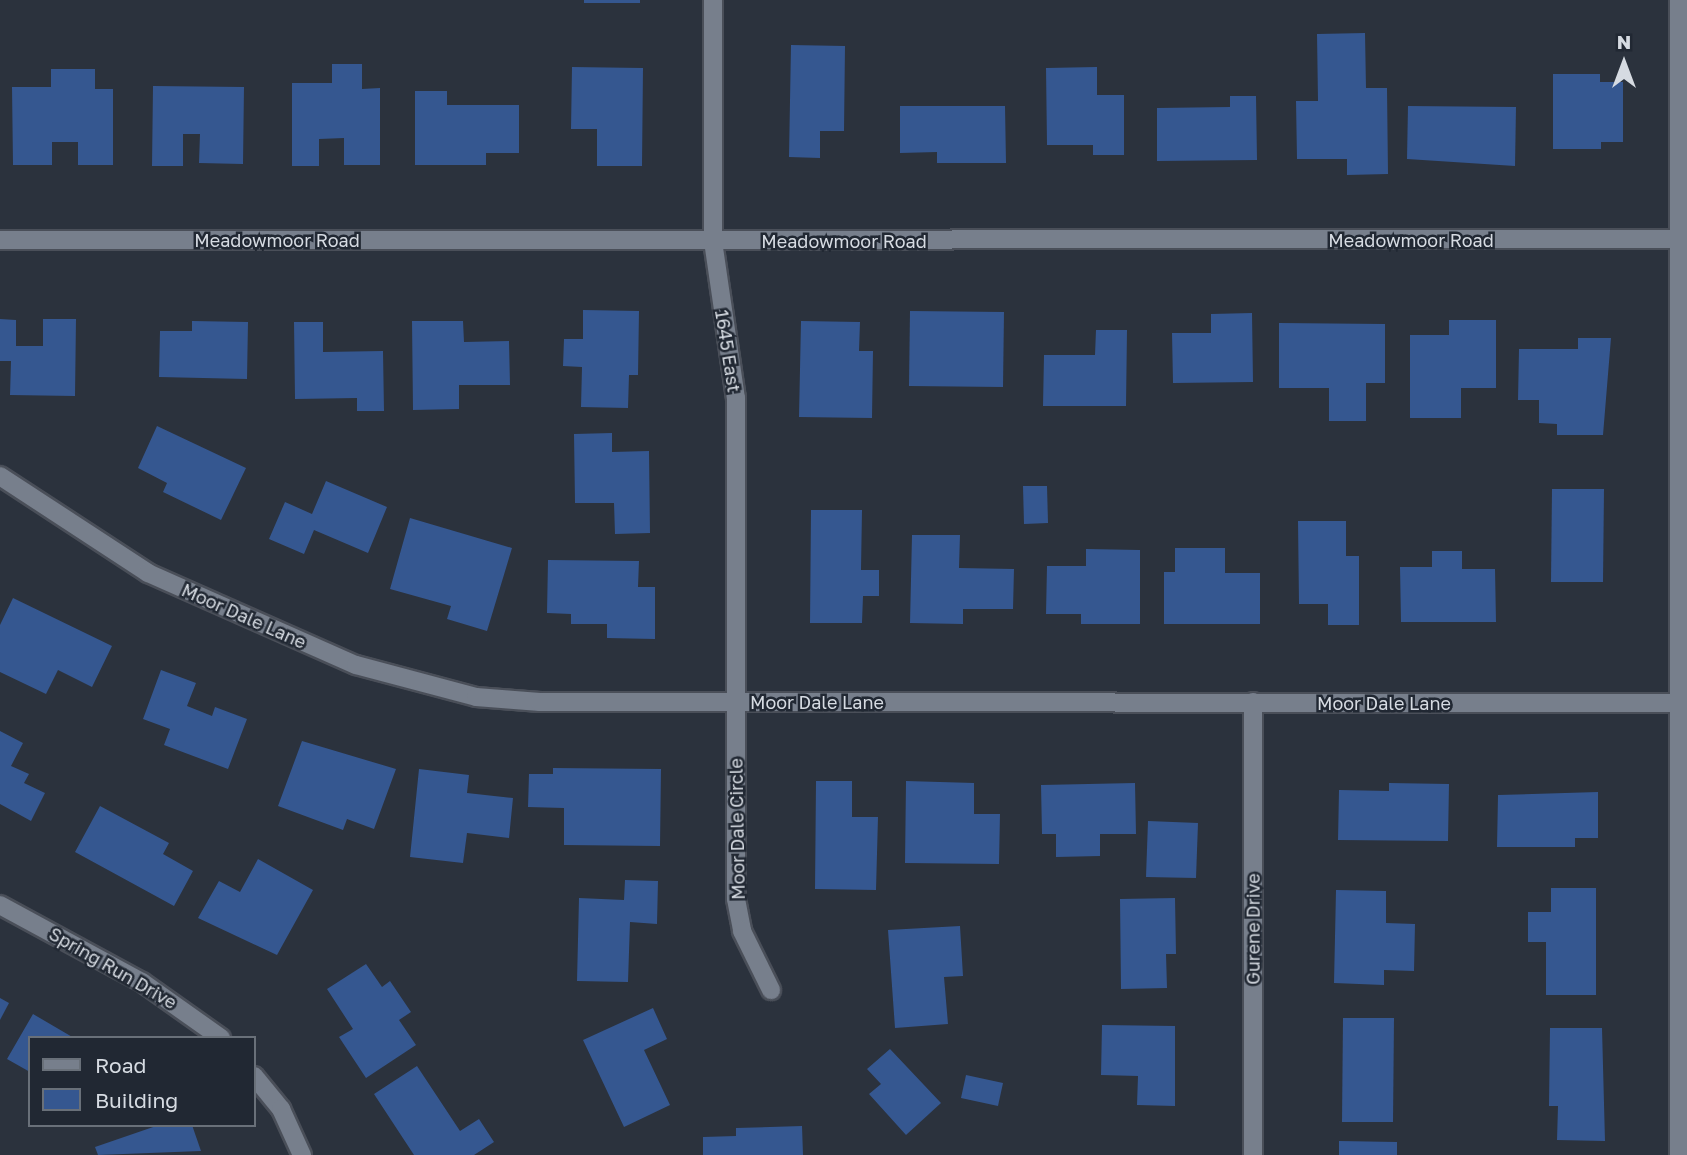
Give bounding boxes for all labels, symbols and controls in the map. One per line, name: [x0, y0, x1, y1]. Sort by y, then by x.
north arrow: [1589, 28, 1659, 98]
text: N: [1617, 30, 1631, 53]
street label: Meadowmoor Road: [194, 229, 360, 251]
street label: Meadowmoor Road: [1328, 229, 1494, 251]
street label: Meadowmoor Road: [761, 230, 927, 252]
street label: 1645 East: [711, 308, 745, 394]
street label: Moor Dale Lane: [178, 579, 310, 653]
street label: Moor Dale Lane: [750, 691, 884, 713]
street label: Moor Dale Lane: [1317, 692, 1451, 714]
street label: Moor Dale Circle: [725, 758, 749, 900]
street label: Gurene Drive: [1242, 873, 1264, 985]
street label: Spring Run Drive: [45, 923, 181, 1013]
legend: [28, 1036, 256, 1127]
text: Road: [95, 1052, 146, 1078]
text: Building: [95, 1087, 178, 1113]

